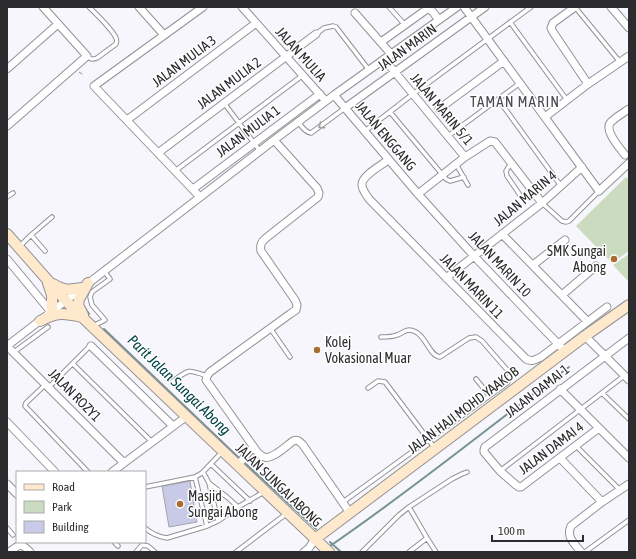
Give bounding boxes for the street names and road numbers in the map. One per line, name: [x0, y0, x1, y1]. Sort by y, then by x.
street label: JALAN MARIN: [374, 20, 440, 74]
street label: JALAN MULIA: [273, 24, 330, 84]
street label: JALAN MULIA 3: [149, 32, 219, 90]
street label: JALAN MULIA 2: [194, 54, 264, 112]
street label: JALAN MARIN 5/1: [407, 70, 477, 148]
street label: JALAN ENGGANG: [352, 98, 420, 174]
street label: JALAN MULIA 1: [213, 102, 283, 160]
street label: JALAN MARIN 4: [490, 167, 560, 229]
street label: JALAN MARIN 10: [466, 228, 535, 300]
street label: JALAN MARIN 11: [437, 250, 507, 322]
street label: JALAN DAMAI 1: [502, 361, 572, 421]
street label: JALAN HAJI MOHD YAAKOB: [404, 363, 522, 457]
street label: JALAN ROZY1: [45, 365, 105, 425]
street label: JALAN DAMAI 4: [516, 418, 587, 478]
street label: JALAN SUNGAI ABONG: [233, 440, 325, 530]

